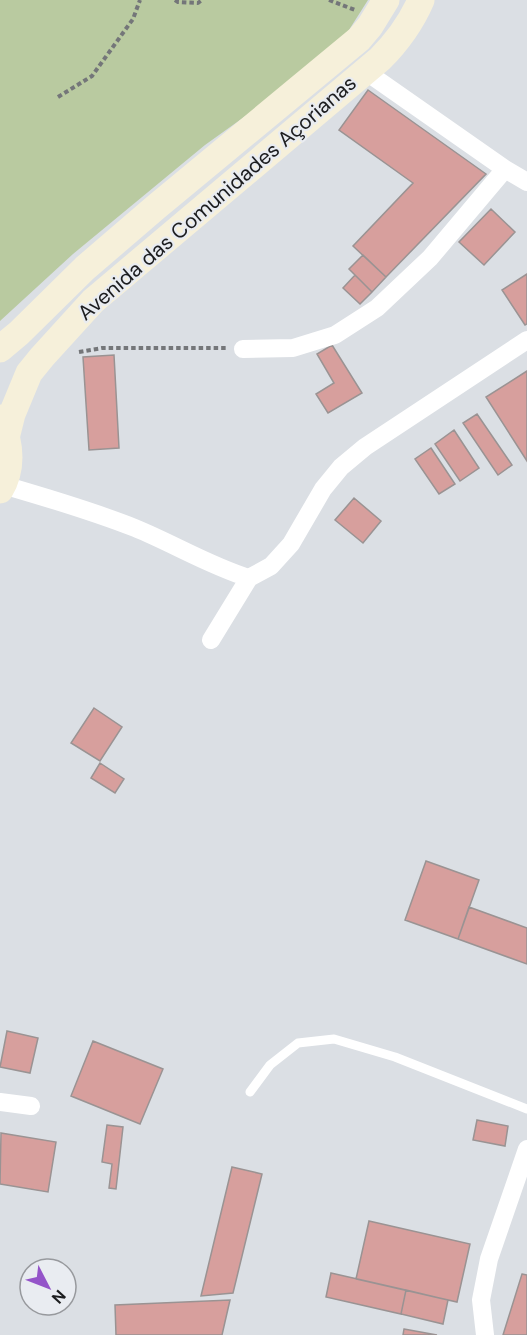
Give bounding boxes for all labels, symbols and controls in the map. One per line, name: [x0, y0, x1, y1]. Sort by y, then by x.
street label: Avenida das Comunidades Açorianas: [72, 69, 362, 327]
north arrow: [18, 1257, 78, 1317]
text: N: [47, 1285, 70, 1308]

